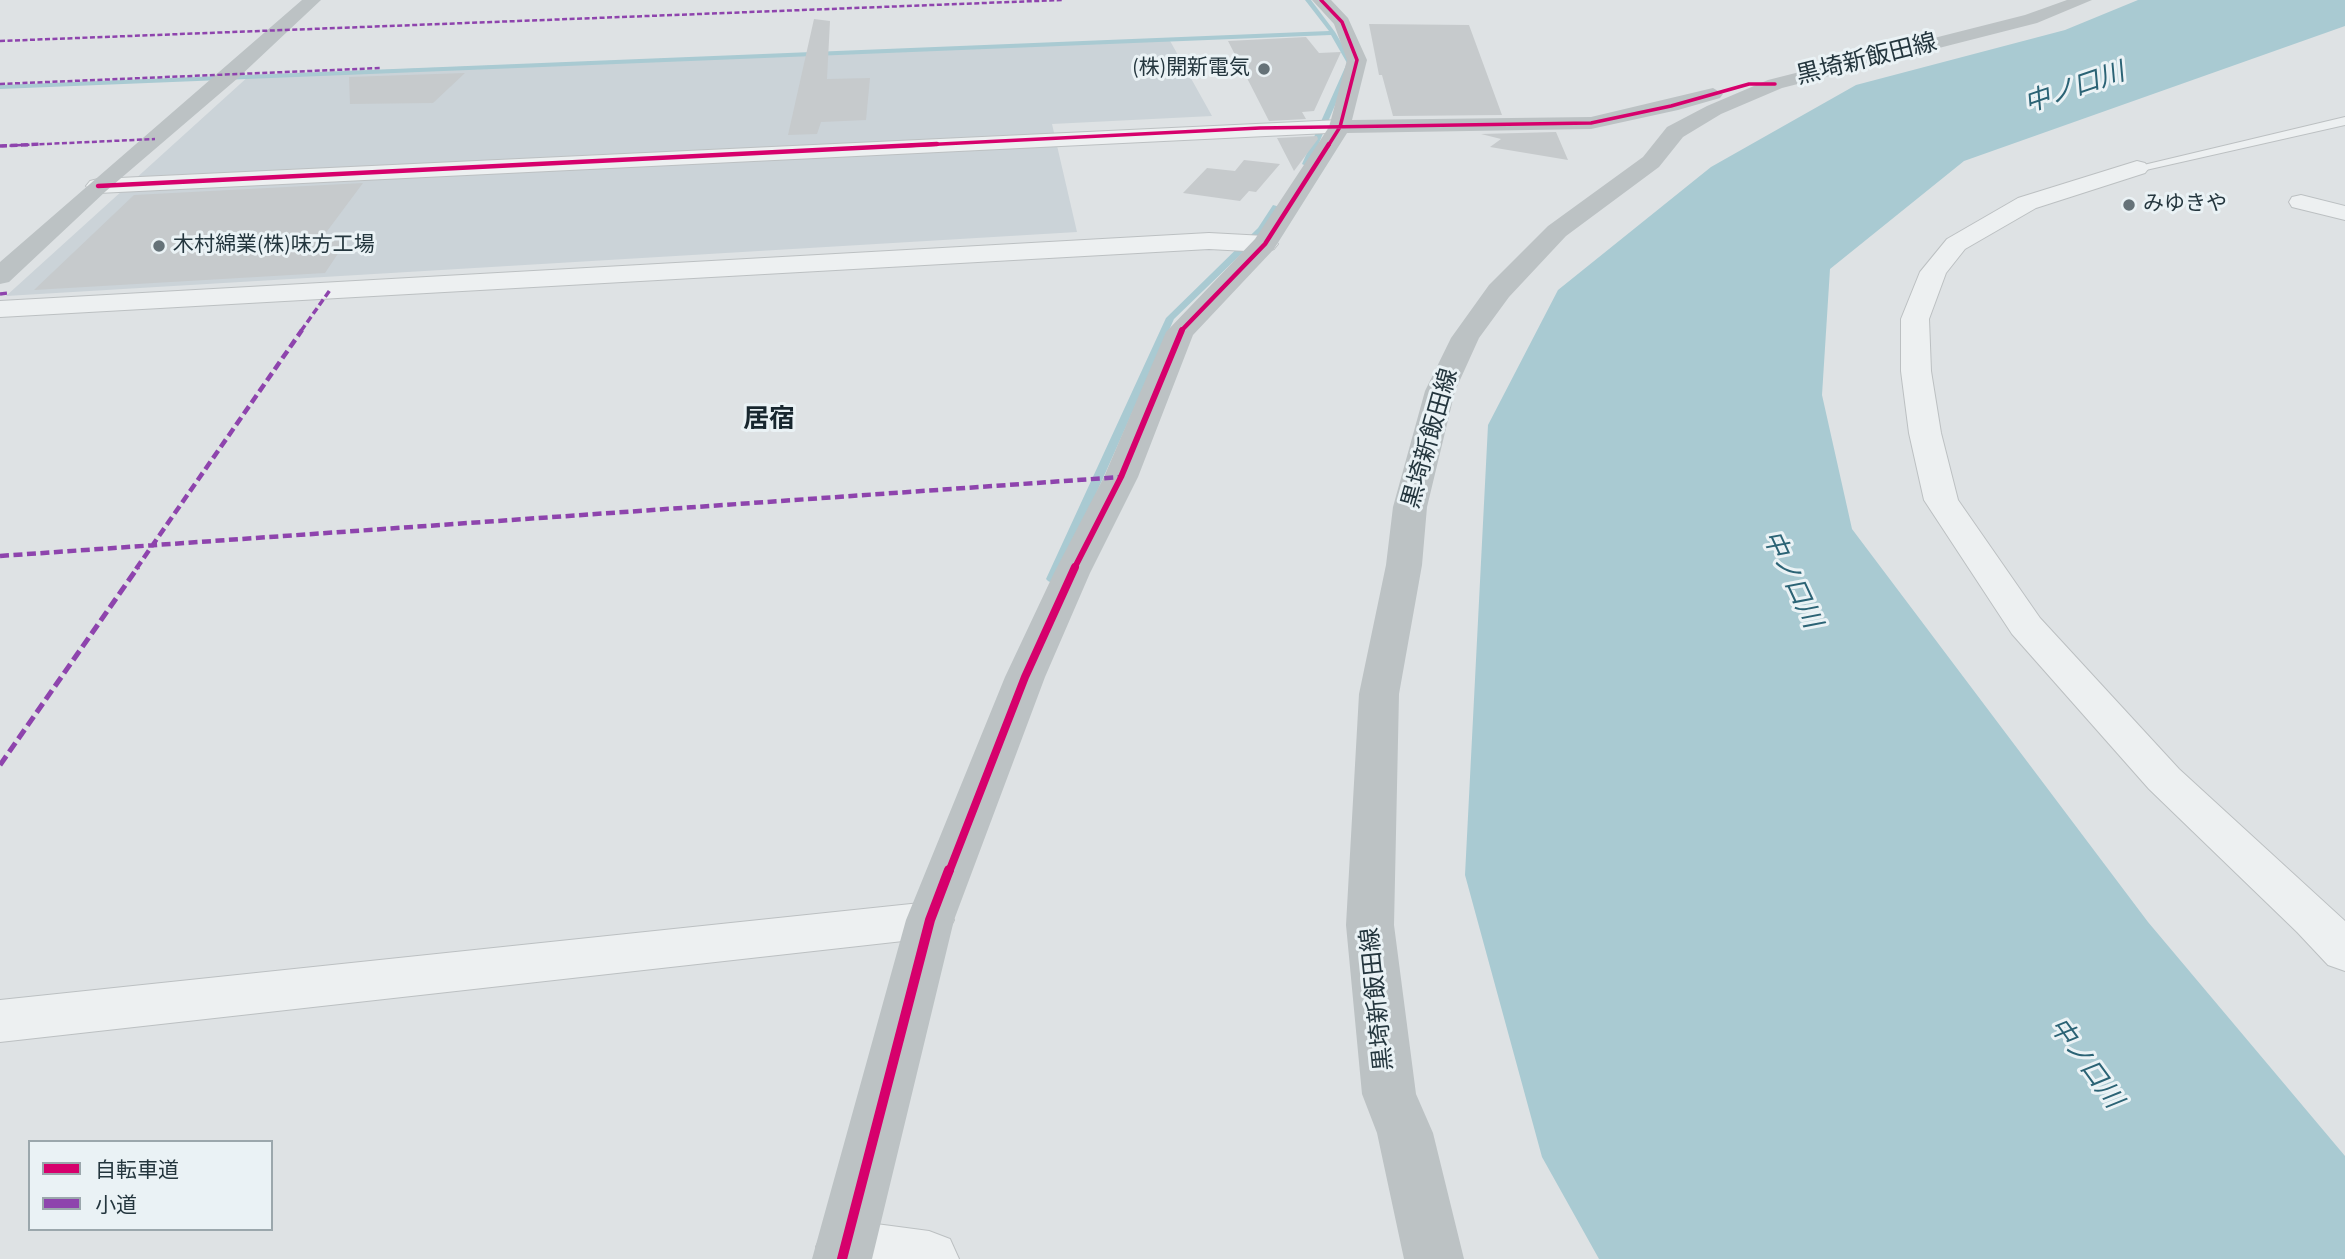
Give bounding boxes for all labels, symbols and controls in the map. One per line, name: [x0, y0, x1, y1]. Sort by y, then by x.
street label: 黒埼新飯田線: [1794, 30, 1940, 92]
place label: (株)開新電気: [1132, 56, 1250, 82]
water label: 中ノ口川: [2021, 58, 2129, 122]
marker: (株)開新電気: [1256, 61, 1272, 77]
place label: みゆきや: [2143, 192, 2227, 218]
marker: みゆきや: [2121, 197, 2137, 213]
place label: 木村綿業(株)味方工場: [173, 233, 375, 259]
marker: 木村綿業(株)味方工場: [151, 238, 167, 254]
street label: 黒埼新飯田線: [1398, 366, 1466, 512]
district label: 居宿: [743, 405, 795, 437]
water label: 中ノ口川: [1754, 526, 1826, 634]
street label: 黒埼新飯田線: [1357, 926, 1401, 1072]
water label: 中ノ口川: [2041, 1013, 2127, 1115]
legend: [28, 1140, 273, 1231]
text: 自転車道: [95, 1155, 179, 1185]
text: 小道: [95, 1190, 137, 1220]

